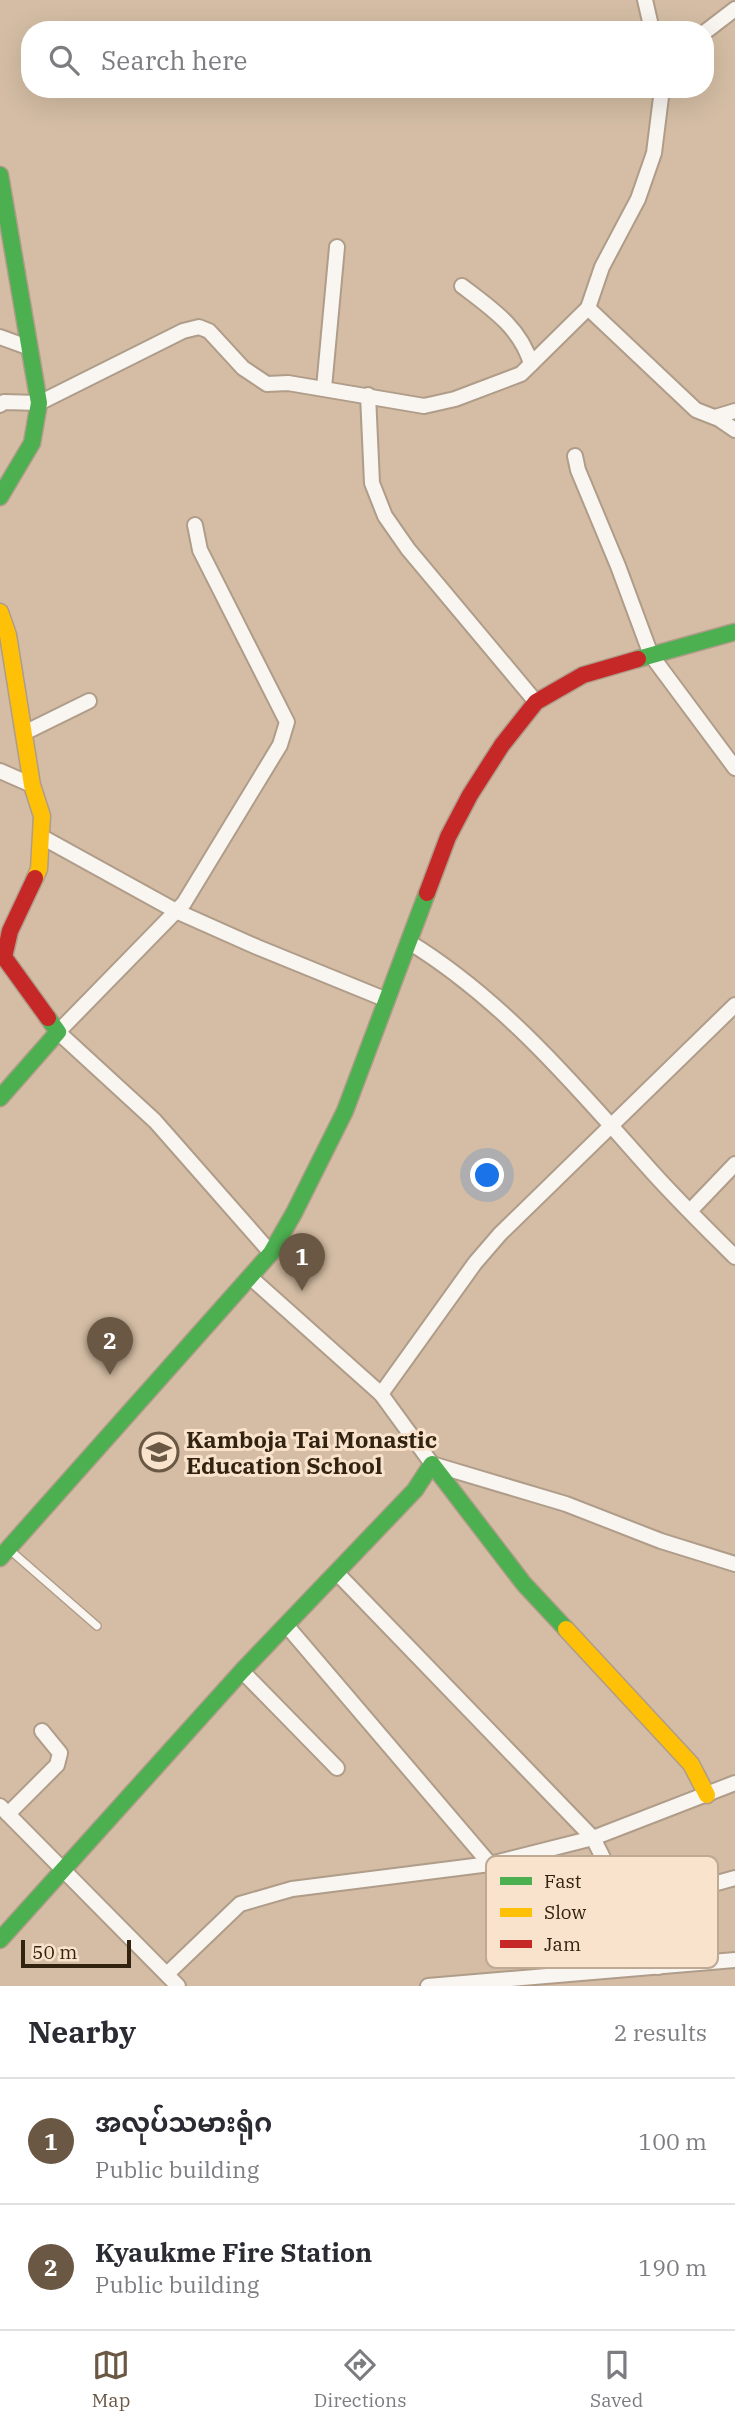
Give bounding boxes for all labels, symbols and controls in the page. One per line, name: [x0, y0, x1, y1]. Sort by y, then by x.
search box: [21, 21, 714, 98]
icon: search: [45, 41, 83, 79]
text: Search here: [101, 43, 247, 77]
your location: [470, 1158, 504, 1192]
pin: 1: [279, 1233, 325, 1291]
pin: 2: [87, 1317, 133, 1375]
place label: Kamboja Tai Monastic Education School: [186, 1424, 437, 1480]
school or university icon: Kamboja Tai Monastic Education School: [138, 1431, 180, 1473]
legend: [486, 1856, 718, 1968]
text: Fast: [544, 1869, 582, 1893]
text: Slow: [544, 1900, 586, 1924]
text: Jam: [544, 1932, 581, 1956]
scale bar: [21, 1937, 131, 1969]
text: 50 m: [32, 1940, 77, 1964]
text: Nearby: [28, 2012, 136, 2051]
text: 2 results: [614, 2017, 707, 2047]
text: အလုပ်သမားရုံဂ: [95, 2105, 272, 2139]
text: 1: [44, 2126, 58, 2156]
text: 100 m: [638, 2126, 707, 2156]
text: Public building: [95, 2154, 259, 2184]
text: Kyaukme Fire Station: [95, 2235, 372, 2269]
text: 2: [44, 2252, 58, 2282]
text: 190 m: [638, 2252, 707, 2282]
text: Public building: [95, 2269, 259, 2299]
tab: Map: [92, 2346, 130, 2412]
tab: Directions: [314, 2346, 407, 2412]
tab: Saved: [590, 2346, 643, 2412]

